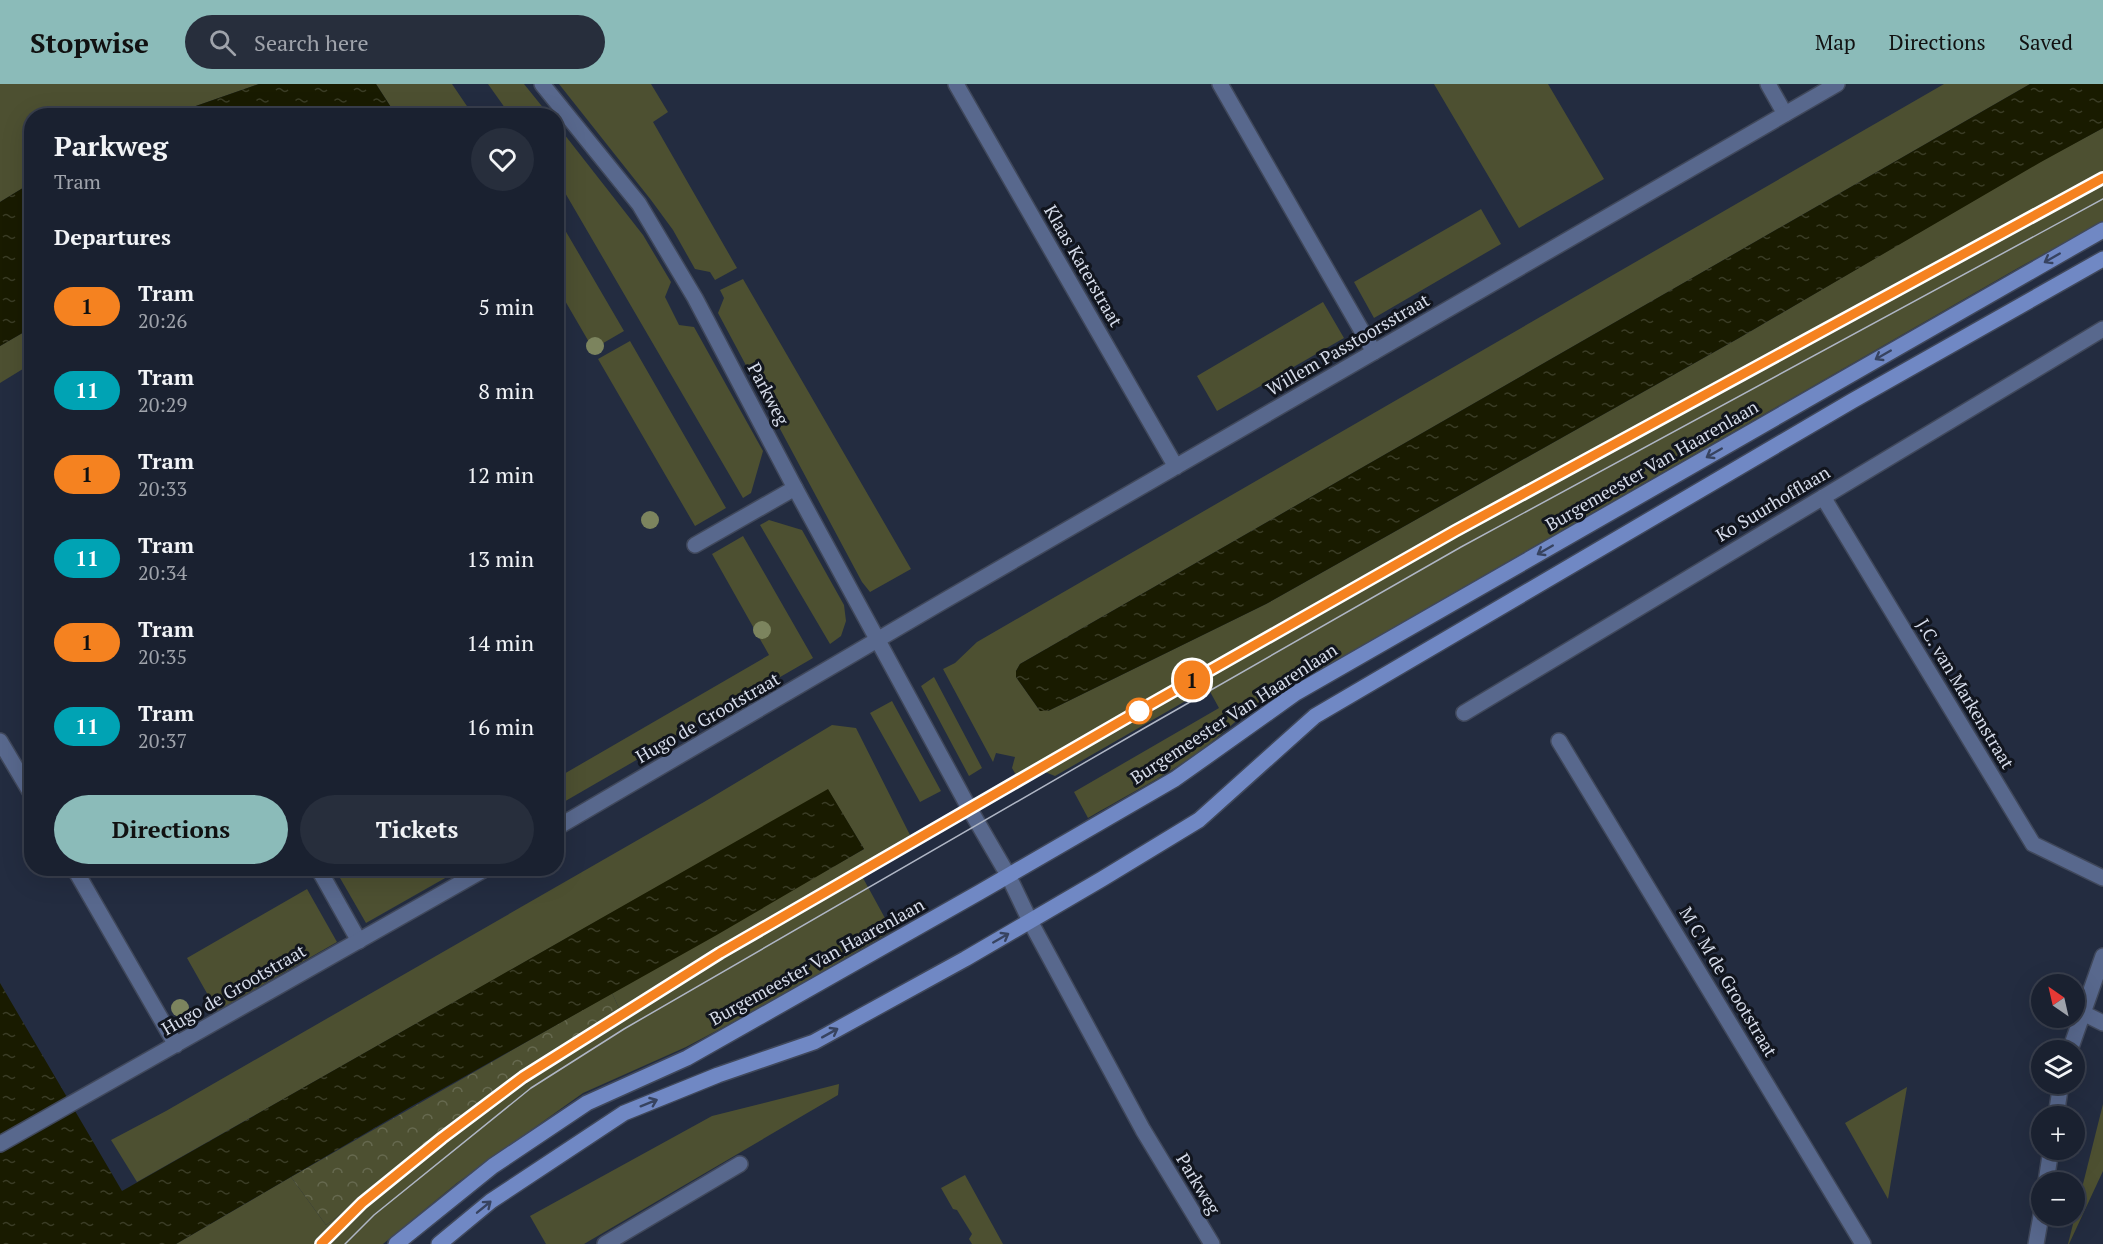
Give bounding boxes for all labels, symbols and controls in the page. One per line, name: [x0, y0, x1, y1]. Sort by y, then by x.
search box: [185, 15, 605, 69]
text: Stopwise: [30, 24, 149, 61]
icon: search: [206, 26, 239, 59]
text: Search here: [254, 28, 369, 57]
text: Map: [1815, 28, 1856, 56]
text: Directions: [1889, 28, 1986, 56]
text: Saved: [2019, 28, 2073, 56]
text: Parkweg: [54, 127, 168, 164]
button: heart: [471, 128, 534, 191]
text: Tram: [54, 168, 101, 195]
street label: Klaas Katerstraat: [1039, 200, 1129, 331]
text: Departures: [54, 222, 171, 251]
one-way arrow: [2044, 252, 2061, 264]
text: Tram: [138, 278, 194, 307]
street label: Willem Passtoorsstraat: [1261, 287, 1434, 401]
text: 1: [81, 292, 93, 320]
text: 5 min: [478, 292, 534, 321]
text: 20:26: [138, 307, 187, 334]
one-way arrow: [1875, 350, 1892, 362]
street label: Parkweg: [742, 358, 796, 429]
text: Tram: [138, 362, 194, 391]
text: 11: [75, 376, 99, 404]
text: 8 min: [478, 376, 534, 405]
text: 20:29: [138, 391, 187, 418]
street label: Burgemeester Van Haarenlaan: [1541, 394, 1763, 536]
text: Tram: [138, 446, 194, 475]
one-way arrow: [1706, 447, 1723, 459]
text: 1: [81, 460, 93, 488]
text: 12 min: [467, 460, 534, 489]
street label: Ko Suurhofflaan: [1711, 460, 1834, 547]
text: 20:33: [138, 475, 187, 502]
text: Tram: [138, 530, 194, 559]
text: 11: [75, 544, 99, 572]
text: 13 min: [467, 544, 534, 573]
one-way arrow: [1537, 544, 1554, 556]
text: 20:34: [138, 559, 187, 586]
text: Tram: [138, 614, 194, 643]
street label: J.C. van Markenstraat: [1912, 614, 2020, 773]
text: 1: [81, 628, 93, 656]
text: 14 min: [467, 628, 534, 657]
street label: Burgemeester Van Haarenlaan: [1125, 637, 1342, 789]
text: 20:35: [138, 643, 187, 670]
line badge: 1: [1172, 660, 1212, 700]
street label: Hugo de Grootstraat: [631, 666, 784, 768]
text: 1: [1186, 666, 1198, 694]
text: Tram: [138, 698, 194, 727]
unlabelled marker: [1126, 698, 1152, 724]
text: 11: [75, 712, 99, 740]
text: 16 min: [467, 712, 534, 741]
text: 20:37: [138, 727, 187, 754]
button: Directions: [54, 795, 288, 864]
button: Tickets: [300, 795, 534, 864]
street label: Burgemeester Van Haarenlaan: [705, 892, 928, 1030]
street label: M C M de Grootstraat: [1674, 902, 1783, 1061]
one-way arrow: [992, 932, 1009, 944]
street label: Hugo de Grootstraat: [157, 938, 310, 1040]
north arrow: [2031, 974, 2085, 1028]
map controls: [2031, 974, 2085, 1226]
one-way arrow: [821, 1027, 839, 1038]
button: layers: [2031, 1040, 2085, 1094]
one-way arrow: [639, 1097, 658, 1108]
button: +: [2031, 1106, 2085, 1160]
street label: Parkweg: [1171, 1148, 1227, 1219]
button: −: [2031, 1172, 2085, 1226]
one-way arrow: [476, 1200, 492, 1213]

